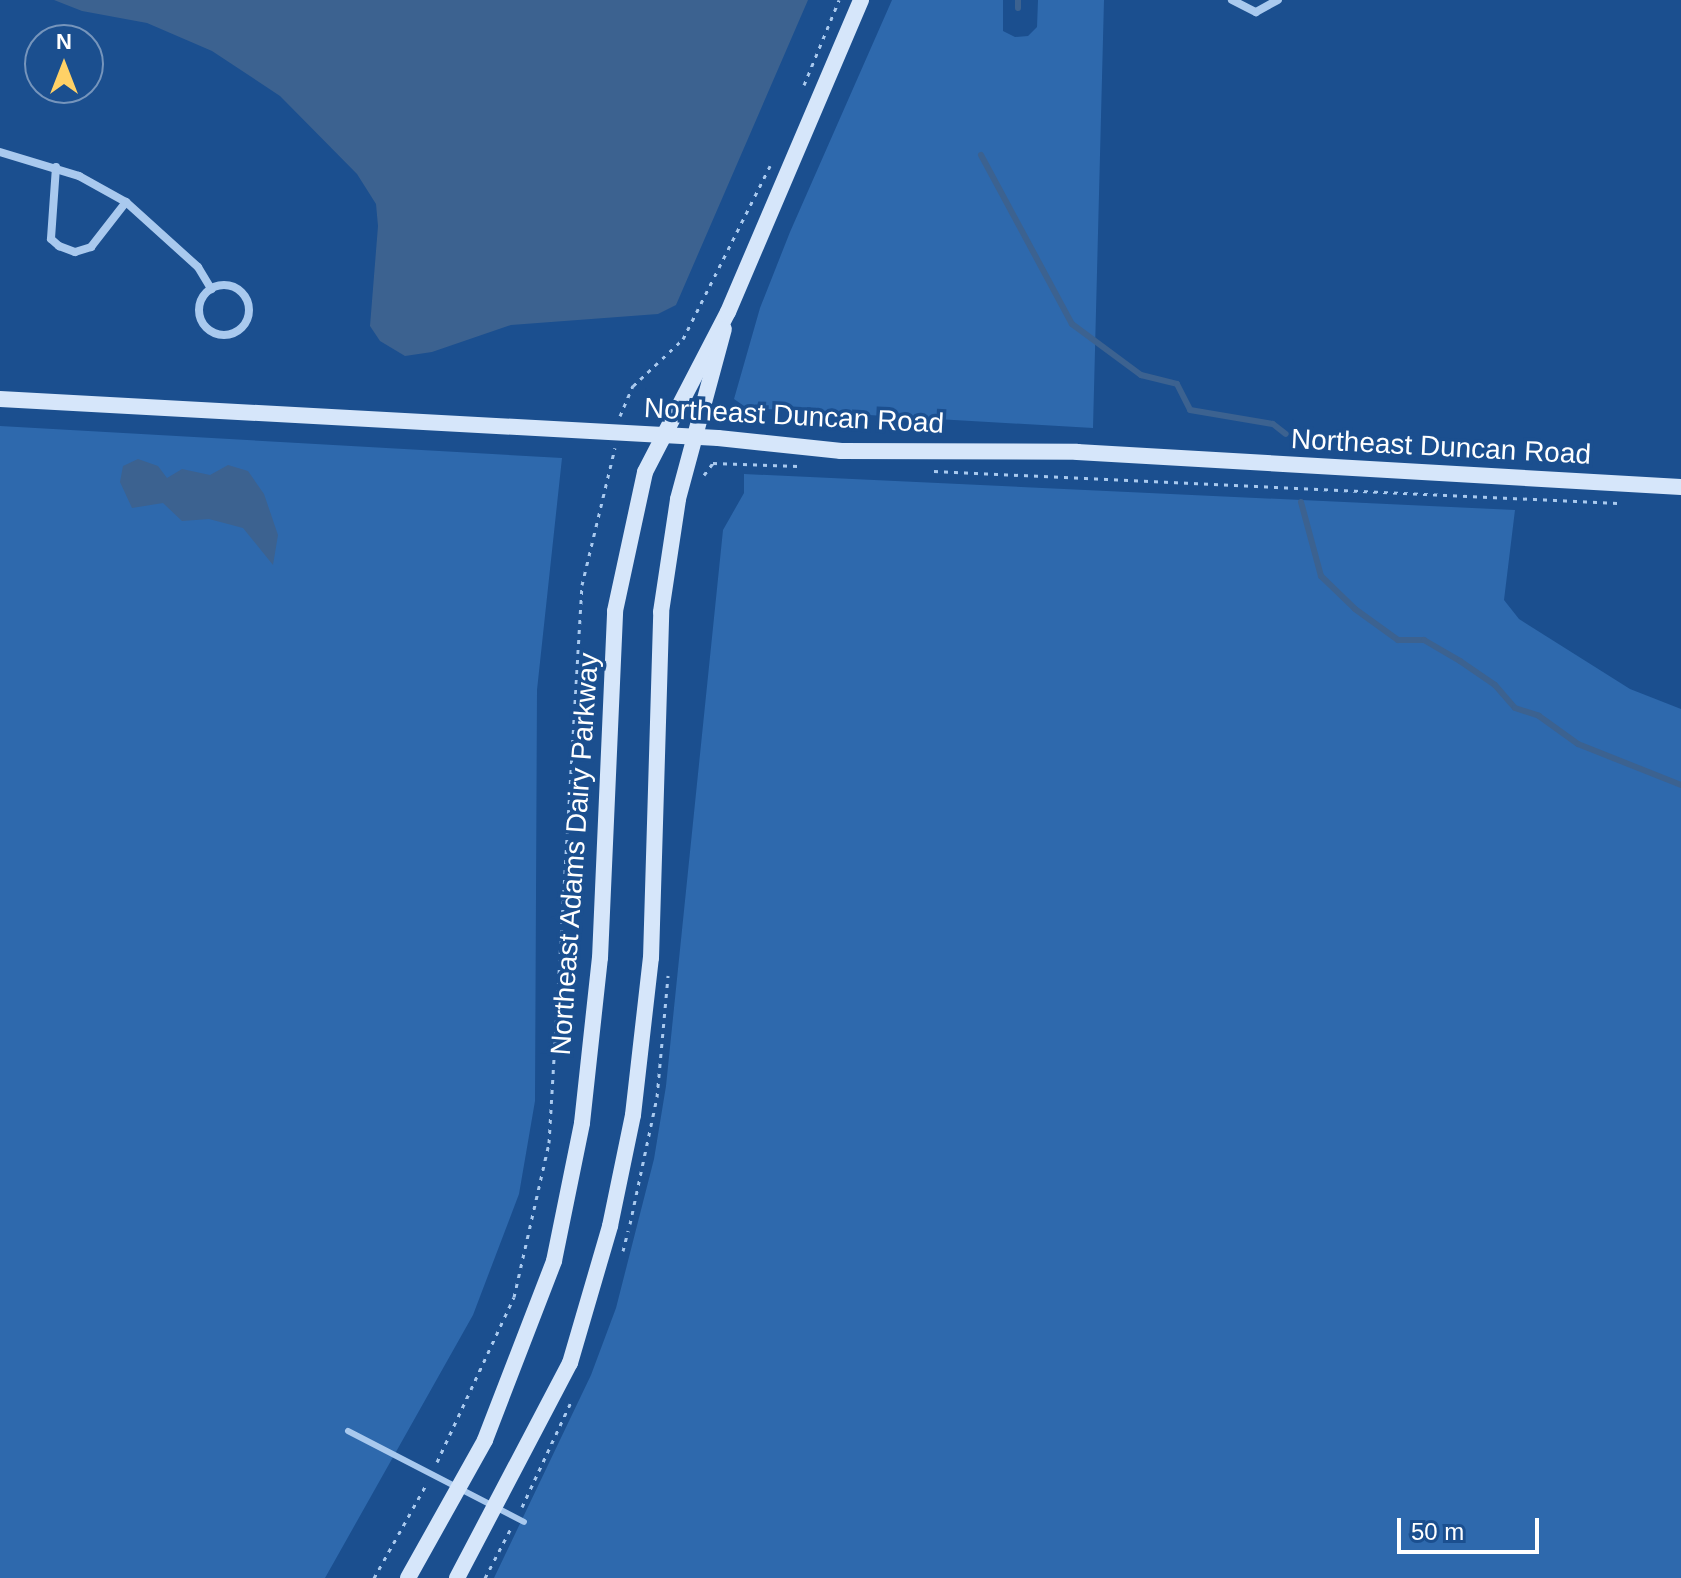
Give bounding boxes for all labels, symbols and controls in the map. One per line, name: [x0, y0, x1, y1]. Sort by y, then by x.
north arrow: [24, 24, 104, 104]
text: N: [56, 29, 72, 54]
street label: Northeast Duncan Road: [643, 391, 945, 441]
street label: Northeast Duncan Road: [1290, 422, 1592, 472]
street label: Northeast Adams Dairy Parkway: [544, 651, 606, 1057]
scale bar: [1401, 1502, 1543, 1552]
text: 50 m: [1411, 1518, 1464, 1545]

